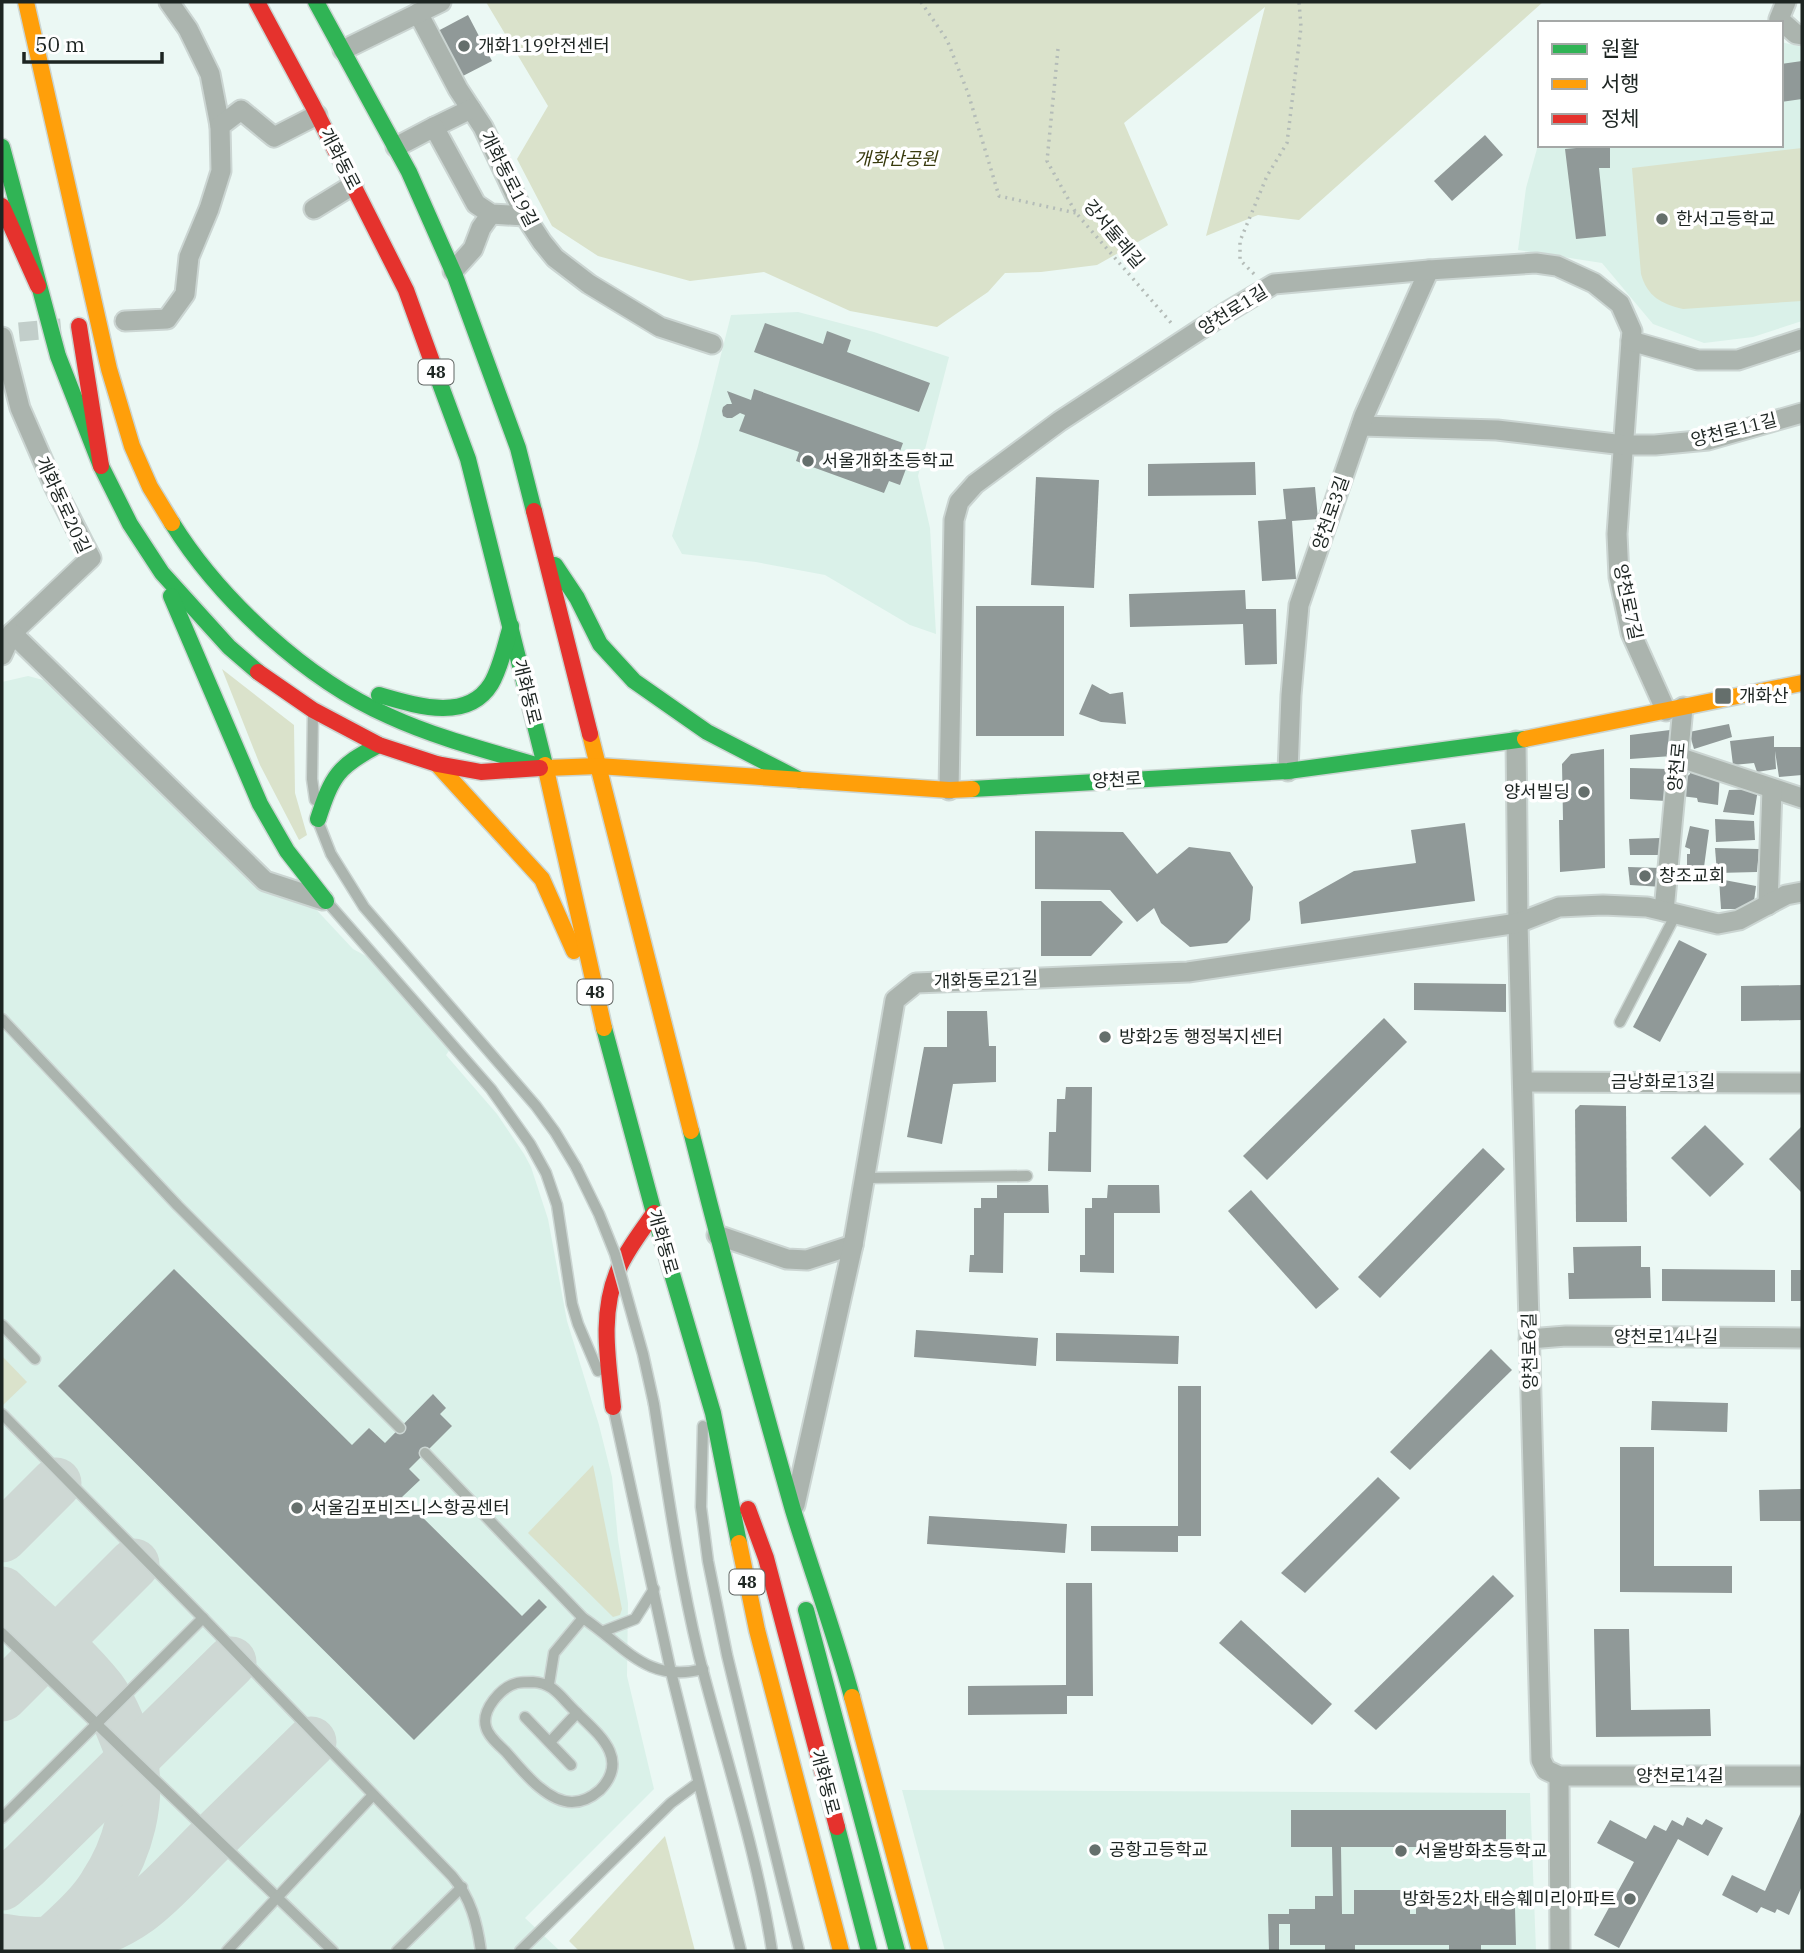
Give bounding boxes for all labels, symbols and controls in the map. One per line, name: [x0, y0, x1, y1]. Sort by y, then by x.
scale bar: [24, 21, 163, 65]
legend: [1538, 21, 1783, 147]
text: 50 m: [35, 30, 85, 58]
place label: 개화119안전센터: [478, 34, 610, 57]
text: 원활: [1601, 34, 1640, 62]
marker: 개화119안전센터: [456, 38, 472, 54]
text: 서행: [1601, 69, 1640, 97]
text: 정체: [1601, 104, 1640, 132]
street label: 개화동로: [315, 124, 366, 194]
street label: 개화동로19길: [475, 127, 543, 231]
park label: 개화산공원: [855, 147, 939, 170]
street label: 강서둘레길: [1079, 195, 1150, 273]
place label: 한서고등학교: [1676, 207, 1775, 230]
marker: 한서고등학교: [1654, 211, 1670, 227]
street label: 양천로1길: [1194, 279, 1271, 340]
road number: 48: [418, 360, 453, 384]
street label: 양천로11길: [1688, 408, 1779, 451]
place label: 서울개화초등학교: [822, 449, 954, 472]
street label: 개화동로20길: [31, 453, 96, 557]
marker: 서울개화초등학교: [800, 453, 816, 469]
street label: 양천로3길: [1307, 473, 1354, 553]
street label: 양천로7길: [1609, 562, 1648, 642]
street label: 개화동로: [508, 657, 547, 727]
place label: 개화산: [1739, 684, 1789, 707]
marker: 개화산: [1713, 686, 1733, 706]
street label: 양천로: [1663, 741, 1690, 793]
street label: 양천로: [1092, 767, 1142, 792]
place label: 양서빌딩: [1504, 780, 1570, 803]
marker: 양서빌딩: [1576, 784, 1592, 800]
place label: 창조교회: [1659, 864, 1725, 887]
marker: 창조교회: [1637, 868, 1653, 884]
street label: 개화동로21길: [933, 966, 1039, 993]
road number: 48: [578, 980, 612, 1004]
place label: 방화2동 행정복지센터: [1119, 1025, 1283, 1048]
marker: 방화2동 행정복지센터: [1097, 1029, 1113, 1045]
street label: 금낭화로13길: [1611, 1070, 1715, 1093]
street label: 개화동로: [643, 1207, 684, 1277]
street label: 양천로6길: [1517, 1312, 1542, 1390]
street label: 양천로14나길: [1614, 1325, 1718, 1348]
place label: 서울김포비즈니스항공센터: [311, 1496, 510, 1519]
marker: 서울김포비즈니스항공센터: [289, 1500, 305, 1516]
road number: 48: [730, 1570, 764, 1594]
street label: 개화동로: [806, 1747, 845, 1817]
street label: 양천로14길: [1636, 1764, 1724, 1787]
place label: 공항고등학교: [1109, 1838, 1208, 1861]
place label: 서울방화초등학교: [1415, 1839, 1547, 1862]
marker: 공항고등학교: [1087, 1842, 1103, 1858]
marker: 서울방화초등학교: [1393, 1843, 1409, 1859]
place label: 방화동2차 태승훼미리아파트: [1402, 1887, 1616, 1910]
marker: 방화동2차 태승훼미리아파트: [1622, 1891, 1638, 1907]

